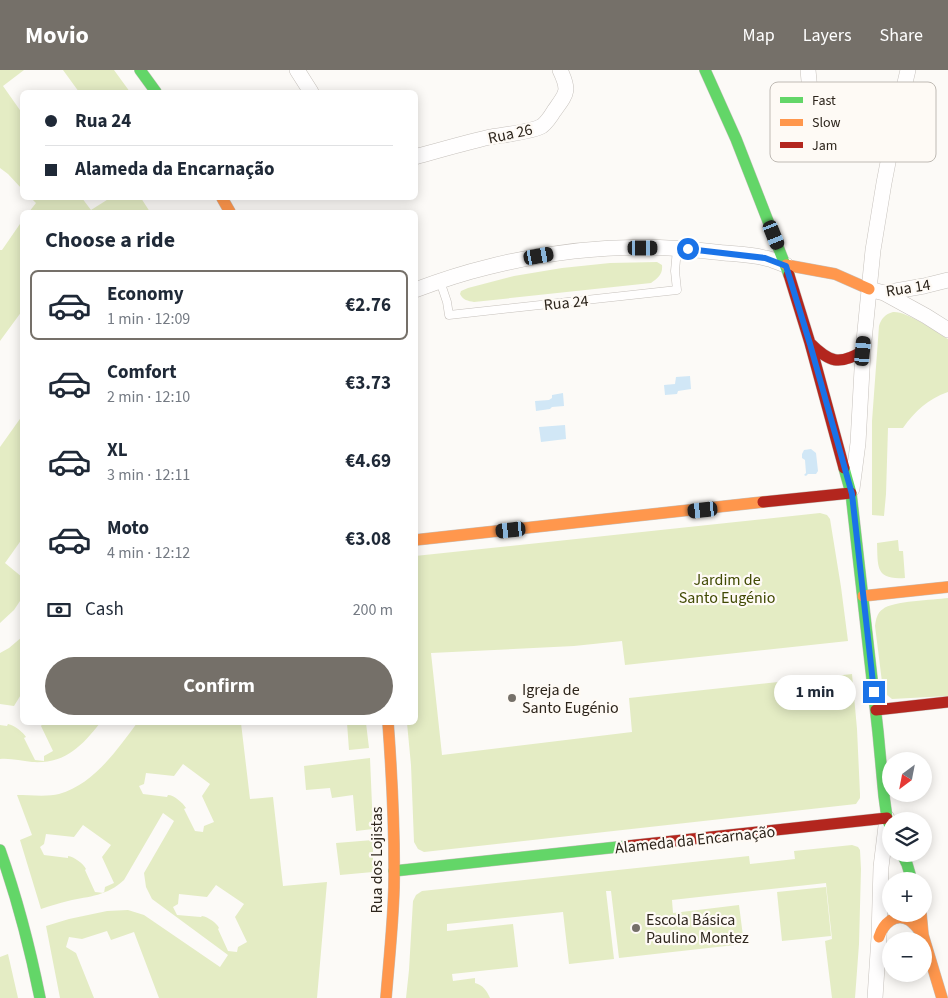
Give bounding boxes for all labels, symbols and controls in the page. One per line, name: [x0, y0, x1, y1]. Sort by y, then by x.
text: Movio: [25, 18, 89, 53]
text: Map: [743, 23, 775, 48]
text: Layers: [803, 23, 852, 48]
text: Share: [880, 23, 923, 48]
legend: [770, 82, 936, 162]
text: Fast: [812, 91, 836, 111]
text: Rua 24: [75, 108, 131, 135]
text: Slow: [812, 113, 841, 133]
street label: Rua 26: [486, 119, 535, 149]
text: Jam: [812, 136, 837, 156]
text: Alameda da Encarnação: [75, 156, 275, 183]
car: [761, 218, 786, 252]
text: Choose a ride: [45, 224, 175, 256]
route start: [677, 238, 699, 260]
car: [628, 241, 658, 256]
car: [522, 246, 555, 266]
street label: Rua 14: [884, 274, 932, 302]
text: Economy: [107, 281, 184, 308]
icon: car: [47, 283, 92, 328]
street label: Rua 24: [543, 290, 590, 316]
text: €2.76: [345, 292, 391, 319]
text: 1 min · 12:09: [107, 308, 190, 330]
car: [854, 335, 871, 367]
text: Comfort: [107, 359, 177, 386]
icon: car: [47, 361, 92, 406]
text: €3.73: [345, 370, 391, 397]
text: 2 min · 12:10: [107, 386, 190, 408]
text: XL: [107, 437, 128, 464]
icon: car: [47, 439, 92, 484]
text: €4.69: [345, 448, 391, 475]
text: 3 min · 12:11: [107, 464, 190, 486]
car: [687, 501, 718, 519]
text: Moto: [107, 515, 149, 542]
icon: car: [47, 517, 92, 562]
car: [495, 521, 526, 539]
text: €3.08: [345, 526, 391, 553]
text: 4 min · 12:12: [107, 542, 190, 564]
park label: Jardim de Santo Eugénio: [679, 569, 775, 609]
icon: cash: [45, 596, 73, 624]
text: Cash: [85, 596, 124, 623]
text: 200 m: [353, 599, 393, 621]
button: Confirm: [45, 657, 393, 715]
callout: 1 min: [774, 674, 856, 710]
place label: Igreja de Santo Eugénio: [522, 679, 619, 719]
text: 1 min: [796, 681, 834, 703]
route end: [863, 681, 885, 703]
marker: Igreja de Santo Eugénio: [506, 692, 518, 704]
north arrow: [882, 752, 932, 802]
map controls: [882, 752, 932, 982]
street label: Rua dos Lojistas: [366, 806, 388, 913]
button: layers: [882, 812, 932, 862]
street label: Alameda da Encarnação: [614, 821, 776, 859]
button: +: [882, 872, 932, 922]
place label: Escola Básica Paulino Montez: [646, 909, 749, 949]
marker: Escola Básica Paulino Montez: [630, 922, 642, 934]
button: −: [882, 932, 932, 982]

